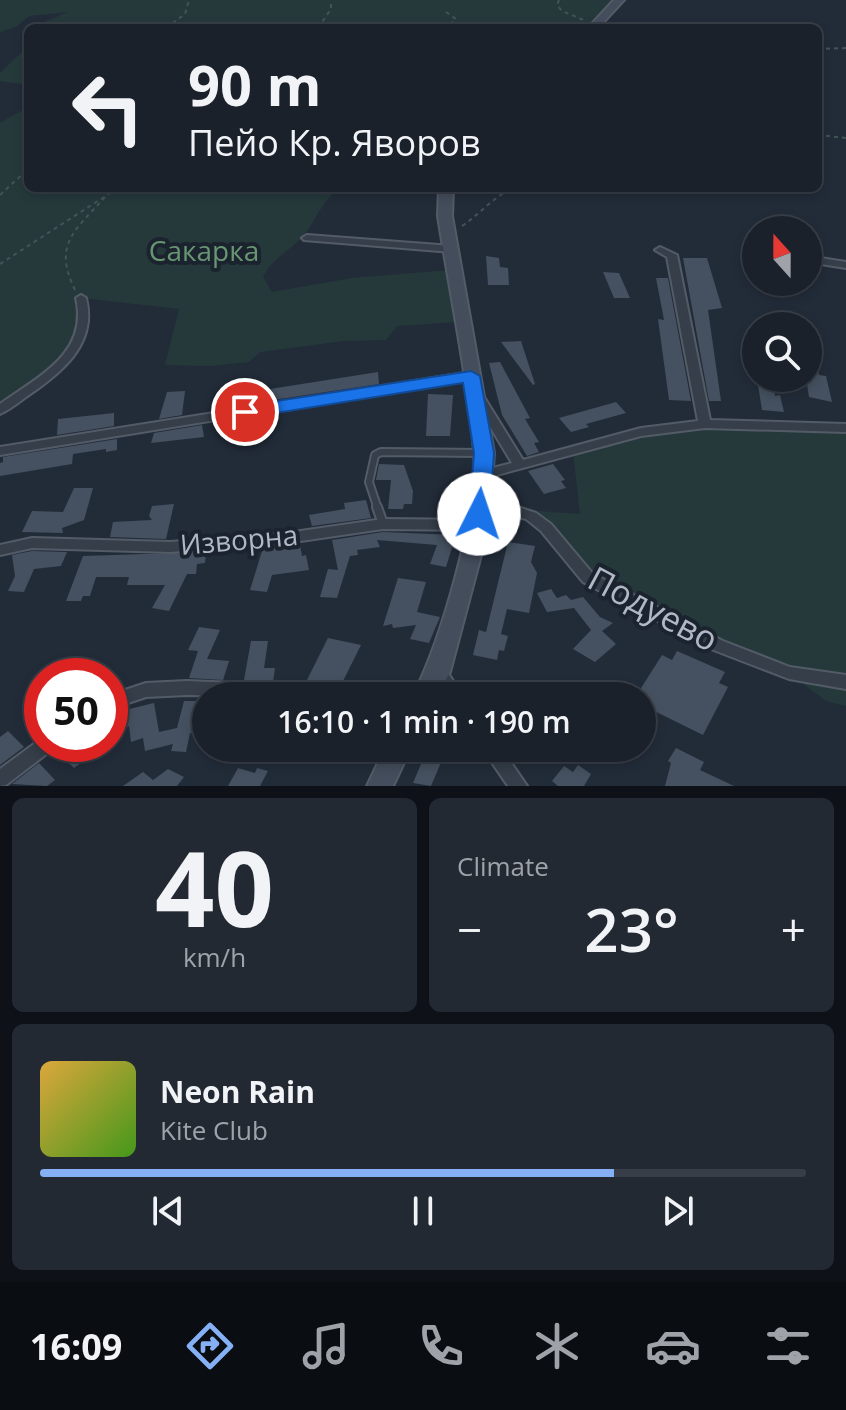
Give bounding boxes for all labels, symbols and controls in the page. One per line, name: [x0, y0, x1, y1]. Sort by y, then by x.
text: 90 m: [188, 46, 322, 122]
icon: left: [56, 56, 160, 160]
text: Пейо Кр. Яворов: [188, 118, 481, 167]
north arrow: [742, 216, 822, 296]
map controls: [742, 216, 822, 392]
park label: Сакарка: [149, 231, 259, 269]
button: search: [742, 312, 822, 392]
pin: [211, 378, 279, 446]
icon: arrive: [223, 390, 267, 434]
position arrow: [437, 472, 521, 556]
street label: Изворна: [178, 515, 299, 563]
street label: Подуево: [580, 555, 726, 661]
speed limit sign: 50: [24, 658, 128, 762]
text: 16:10 · 1 min · 190 m: [277, 701, 571, 742]
text: 40: [155, 816, 274, 957]
text: Climate: [457, 848, 549, 884]
text: 23°: [584, 888, 679, 970]
text: −: [457, 899, 482, 959]
text: +: [781, 899, 806, 959]
text: km/h: [183, 939, 246, 975]
text: Neon Rain: [160, 1071, 315, 1112]
text: Kite Club: [160, 1112, 268, 1148]
icon: previous: [146, 1189, 190, 1233]
icon: pause: [401, 1189, 445, 1233]
icon: next: [656, 1189, 700, 1233]
icon: directions: [182, 1318, 238, 1374]
icon: music: [298, 1318, 354, 1374]
icon: phone: [413, 1318, 469, 1374]
icon: climate: [529, 1318, 585, 1374]
icon: car: [645, 1318, 701, 1374]
icon: filters: [760, 1318, 816, 1374]
text: 16:09: [30, 1322, 122, 1371]

